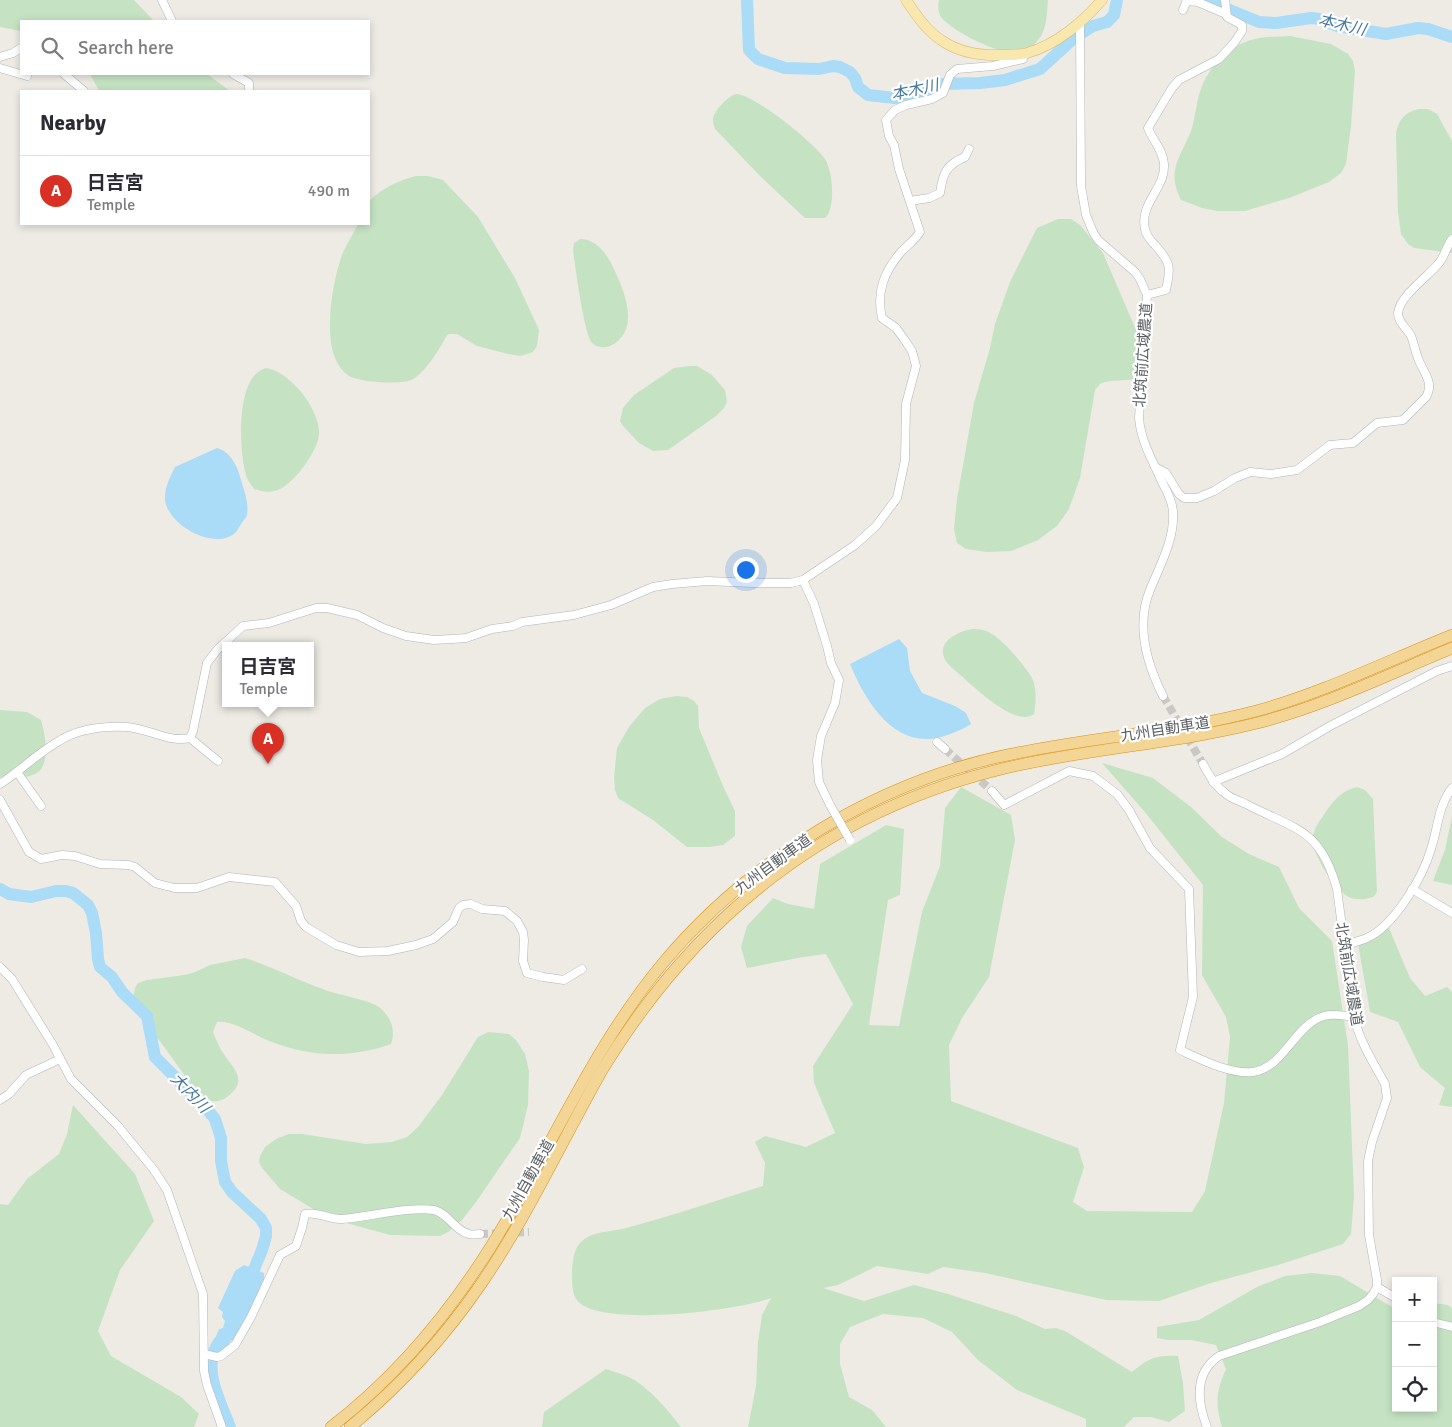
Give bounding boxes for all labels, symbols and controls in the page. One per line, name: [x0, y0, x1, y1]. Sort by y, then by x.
water label: 本木川: [1316, 10, 1370, 41]
search box: [20, 20, 370, 75]
icon: search: [38, 34, 66, 62]
text: Search here: [78, 36, 174, 60]
water label: 本木川: [889, 75, 943, 105]
text: Nearby: [40, 110, 106, 136]
text: 日吉宮: [87, 171, 144, 195]
text: A: [51, 181, 61, 201]
text: 490 m: [308, 181, 350, 201]
text: Temple: [87, 195, 135, 215]
street label: 北筑前広域農道: [1130, 302, 1156, 408]
your location: [733, 557, 759, 583]
popup: [222, 642, 314, 707]
text: 日吉宮: [239, 655, 297, 679]
text: Temple: [239, 679, 288, 699]
street label: 九州自動車道: [1119, 713, 1211, 745]
pin: A: [252, 723, 284, 764]
street label: 九州自動車道: [731, 830, 815, 898]
street label: 北筑前広域農道: [1332, 921, 1366, 1027]
water label: 大内川: [166, 1069, 215, 1119]
street label: 九州自動車道: [498, 1136, 558, 1224]
map controls: [1392, 1277, 1437, 1412]
button: +: [1392, 1277, 1437, 1322]
button: −: [1392, 1322, 1437, 1367]
button: locate: [1392, 1367, 1437, 1412]

